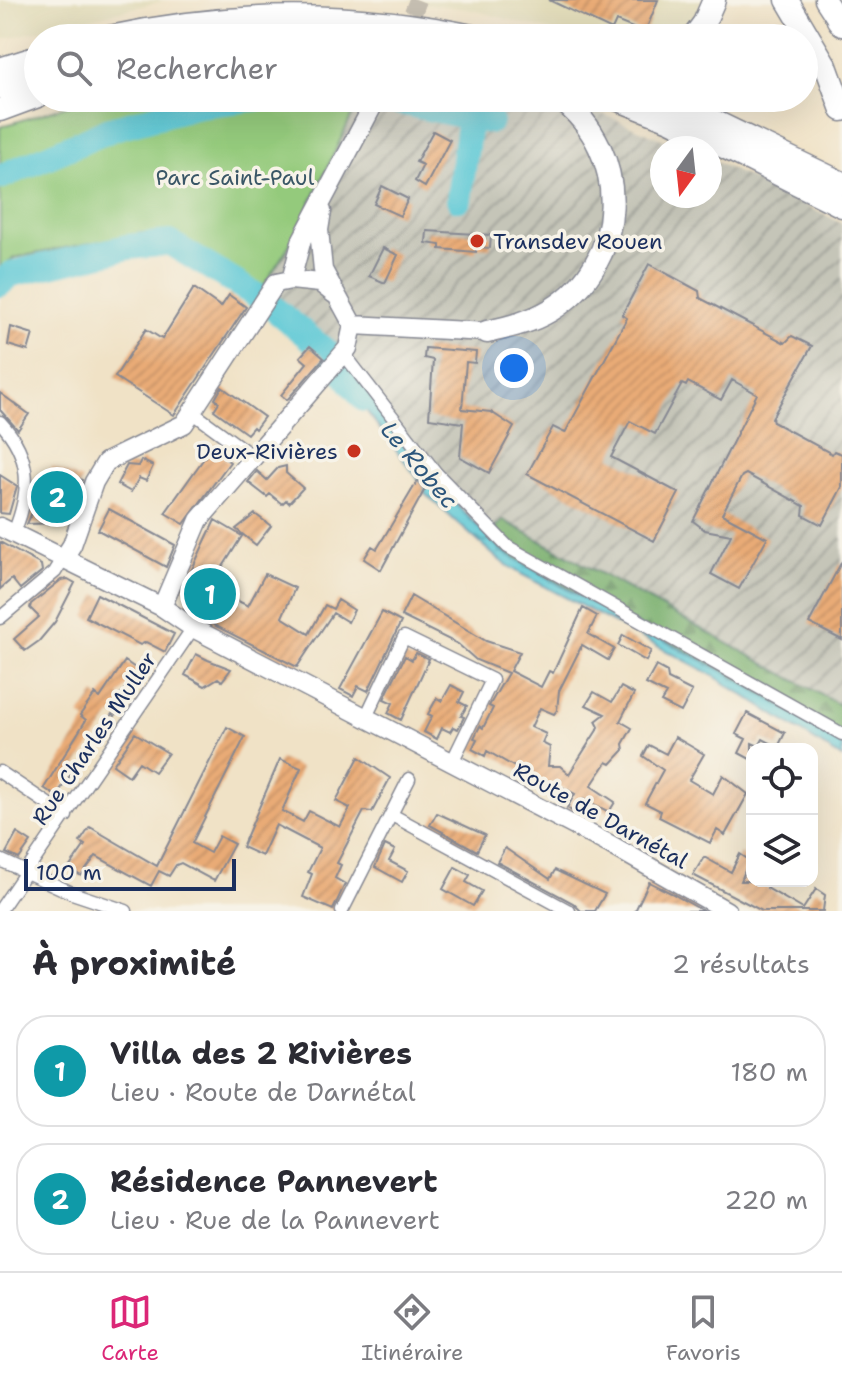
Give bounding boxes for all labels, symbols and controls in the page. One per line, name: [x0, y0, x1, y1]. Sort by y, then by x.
search box: [24, 24, 818, 112]
icon: search: [52, 46, 96, 90]
text: Rechercher: [116, 48, 278, 89]
north arrow: [650, 136, 722, 208]
park label: Parc Saint-Paul: [156, 163, 315, 192]
place label: Transdev Rouen: [493, 227, 663, 256]
marker: Transdev Rouen: [468, 232, 486, 250]
your location: [494, 348, 534, 388]
water label: Le Robec: [373, 415, 465, 515]
place label: Deux-Rivières: [196, 437, 338, 466]
marker: Deux-Rivières: [345, 442, 363, 460]
pin: 2: [31, 467, 83, 527]
pin: 1: [184, 564, 236, 624]
street label: Rue Charles Muller: [26, 646, 163, 831]
map controls: [746, 743, 818, 887]
button: locate: [746, 743, 818, 815]
street label: Route de Darnétal: [508, 755, 693, 876]
button: layers: [746, 815, 818, 887]
scale bar: [24, 855, 236, 891]
text: 100 m: [36, 858, 102, 887]
text: À proximité: [32, 940, 236, 986]
text: 2 résultats: [672, 946, 810, 981]
text: Villa des 2 Rivières: [110, 1033, 412, 1074]
text: 1: [54, 1054, 66, 1089]
text: 180 m: [730, 1054, 808, 1089]
text: Lieu · Route de Darnétal: [110, 1074, 416, 1109]
text: Résidence Pannevert: [110, 1161, 437, 1202]
text: 2: [51, 1182, 69, 1217]
text: 220 m: [724, 1182, 808, 1217]
text: Lieu · Rue de la Pannevert: [110, 1202, 440, 1237]
tab: Carte: [101, 1290, 159, 1367]
tab: Itinéraire: [361, 1290, 463, 1367]
tab: Favoris: [666, 1290, 741, 1367]

